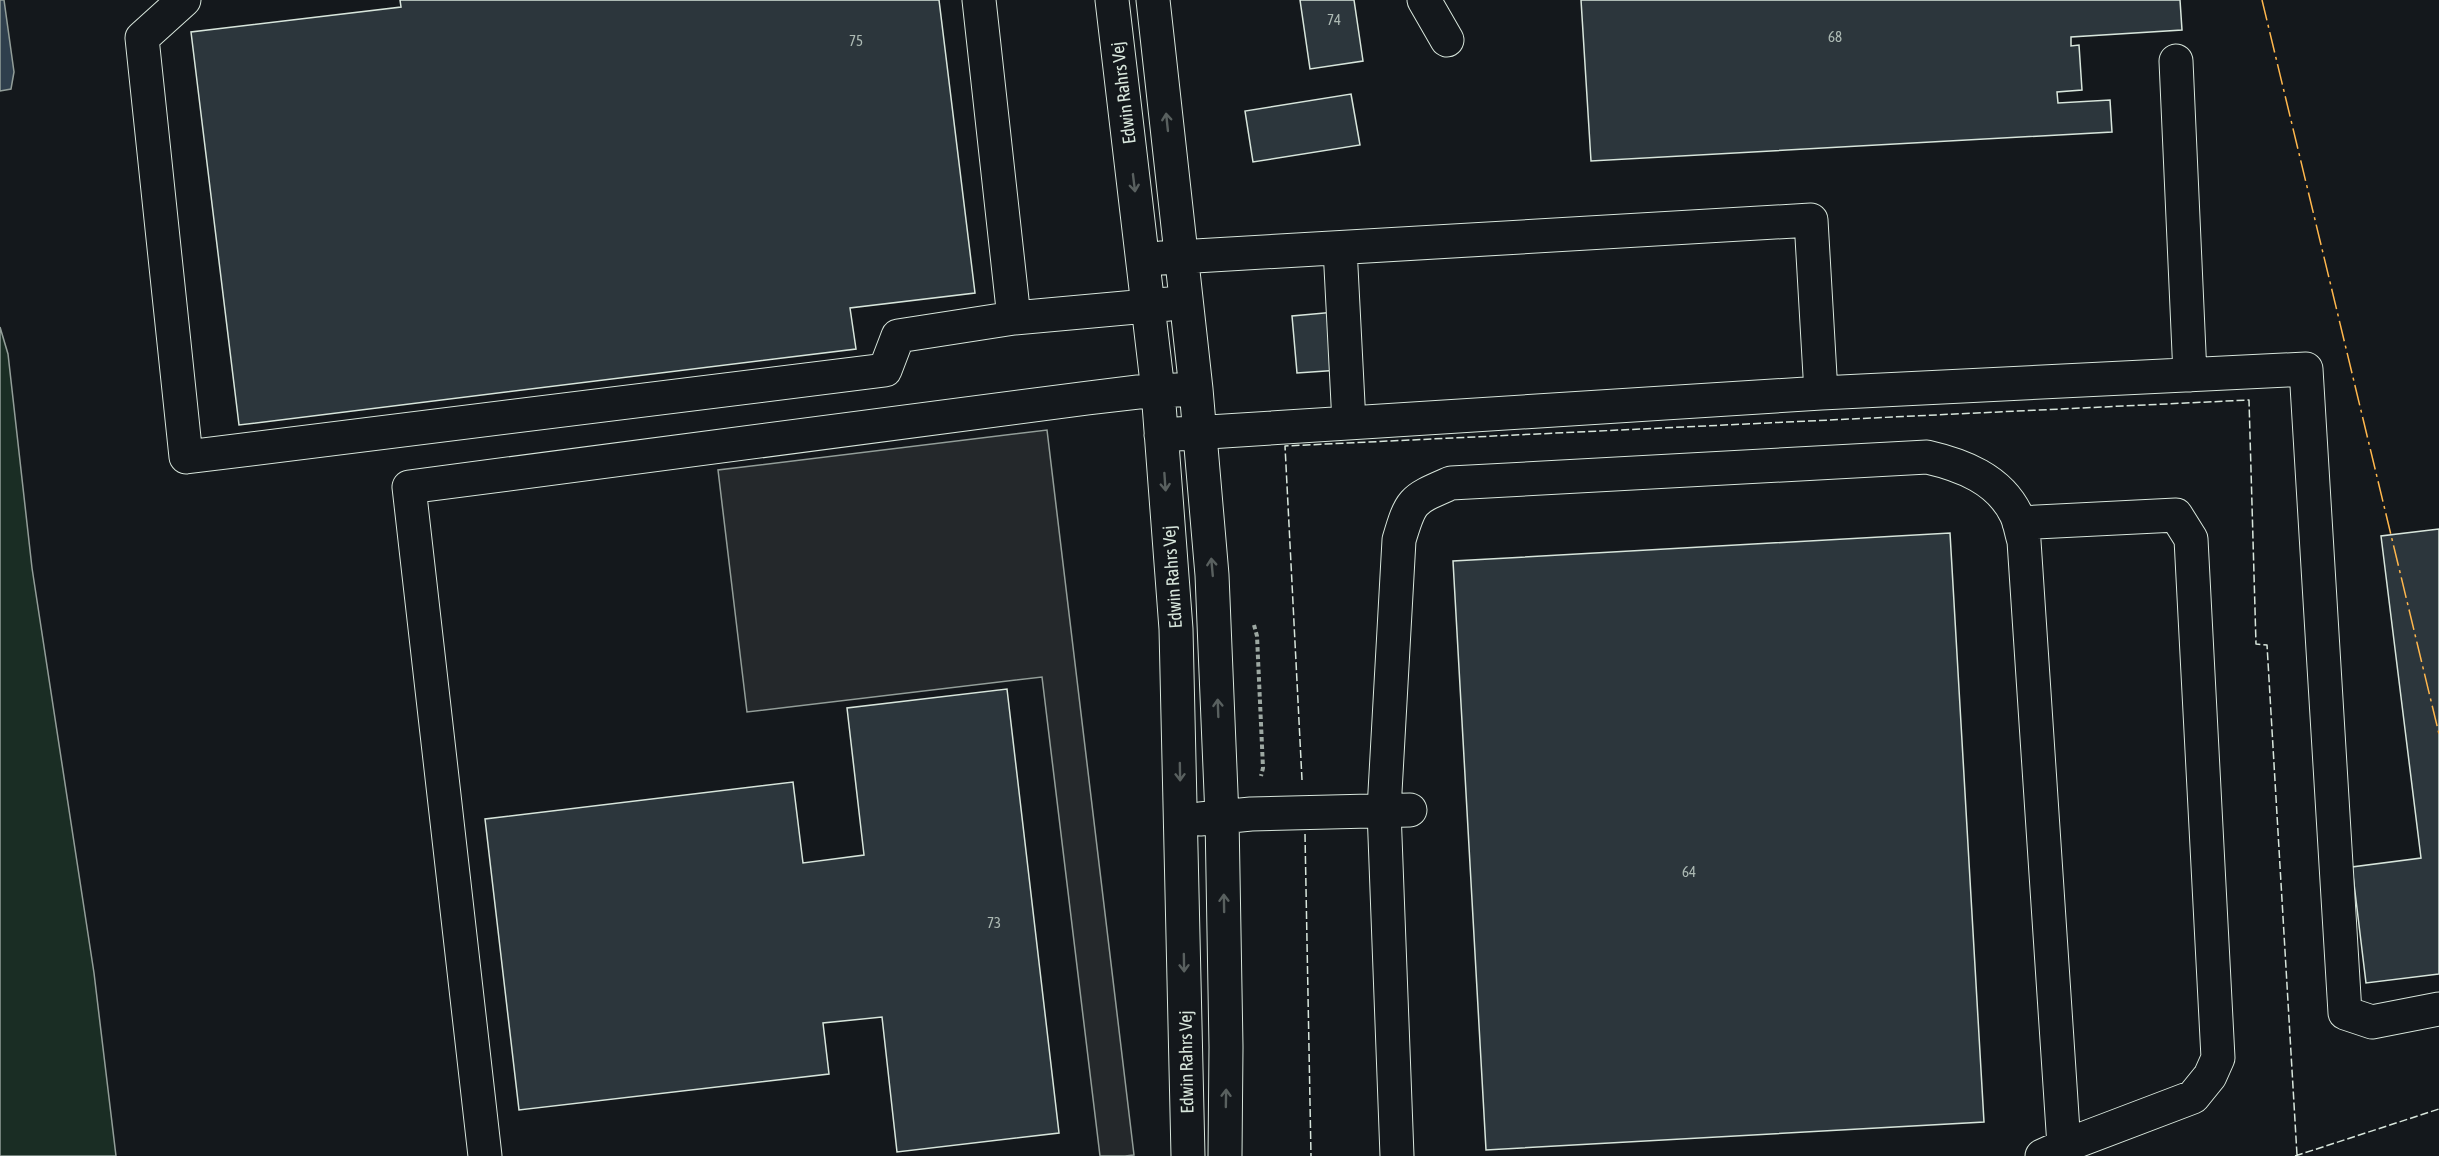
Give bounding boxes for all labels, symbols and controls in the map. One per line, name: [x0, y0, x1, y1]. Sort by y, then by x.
house number: 74: [1327, 11, 1341, 28]
house number: 68: [1828, 28, 1842, 45]
house number: 75: [849, 32, 863, 49]
street label: Edwin Rahrs Vej: [1106, 41, 1140, 145]
one-way arrow: [1161, 112, 1172, 132]
one-way arrow: [1129, 173, 1140, 193]
one-way arrow: [1160, 471, 1171, 491]
street label: Edwin Rahrs Vej: [1158, 525, 1186, 629]
one-way arrow: [1206, 558, 1217, 578]
one-way arrow: [1212, 698, 1223, 718]
one-way arrow: [1174, 761, 1185, 781]
house number: 64: [1682, 863, 1696, 880]
one-way arrow: [1218, 893, 1229, 913]
house number: 73: [987, 914, 1001, 931]
one-way arrow: [1178, 953, 1190, 973]
street label: Edwin Rahrs Vej: [1175, 1010, 1197, 1114]
one-way arrow: [1220, 1088, 1232, 1108]

